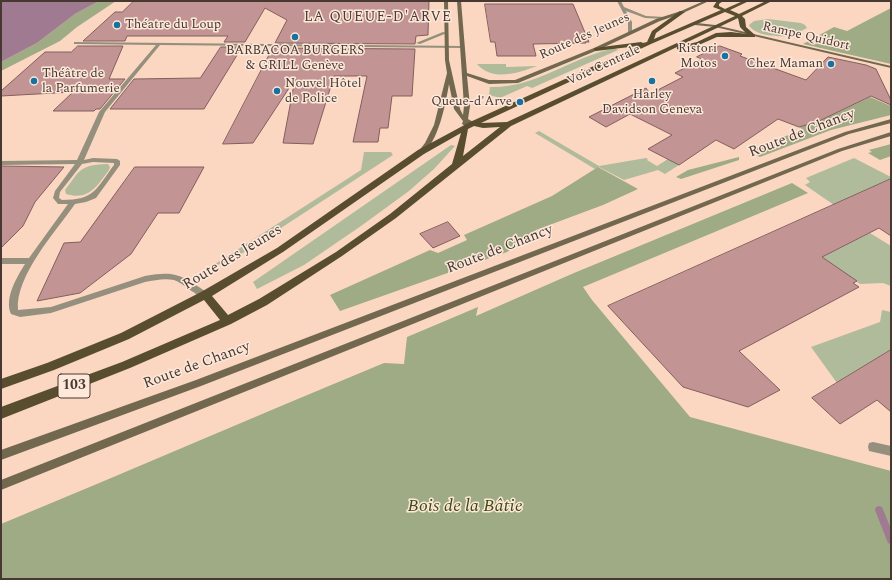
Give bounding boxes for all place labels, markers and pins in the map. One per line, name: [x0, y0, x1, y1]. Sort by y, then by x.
place label: Théatre du Loup: [125, 17, 221, 33]
marker: Théatre du Loup: [112, 20, 122, 30]
marker: BARBACOA BURGERS & GRILL Genève: [290, 32, 300, 42]
place label: Ristori Motos: [678, 41, 717, 72]
place label: BARBACOA BURGERS & GRILL Genève: [226, 43, 364, 74]
marker: Ristori Motos: [720, 51, 730, 61]
place label: Chez Maman: [746, 56, 823, 72]
marker: Chez Maman: [826, 59, 836, 69]
place label: Théâtre de la Parfumerie: [42, 66, 120, 97]
marker: Théâtre de la Parfumerie: [29, 76, 39, 86]
place label: Nouvel Hôtel de Police: [285, 76, 362, 107]
marker: Harley Davidson Geneva: [647, 76, 657, 86]
marker: Nouvel Hôtel de Police: [272, 86, 282, 96]
place label: Harley Davidson Geneva: [602, 87, 702, 118]
place label: Queue-d'Arve: [431, 94, 512, 110]
marker: Queue-d'Arve: [515, 97, 525, 107]

